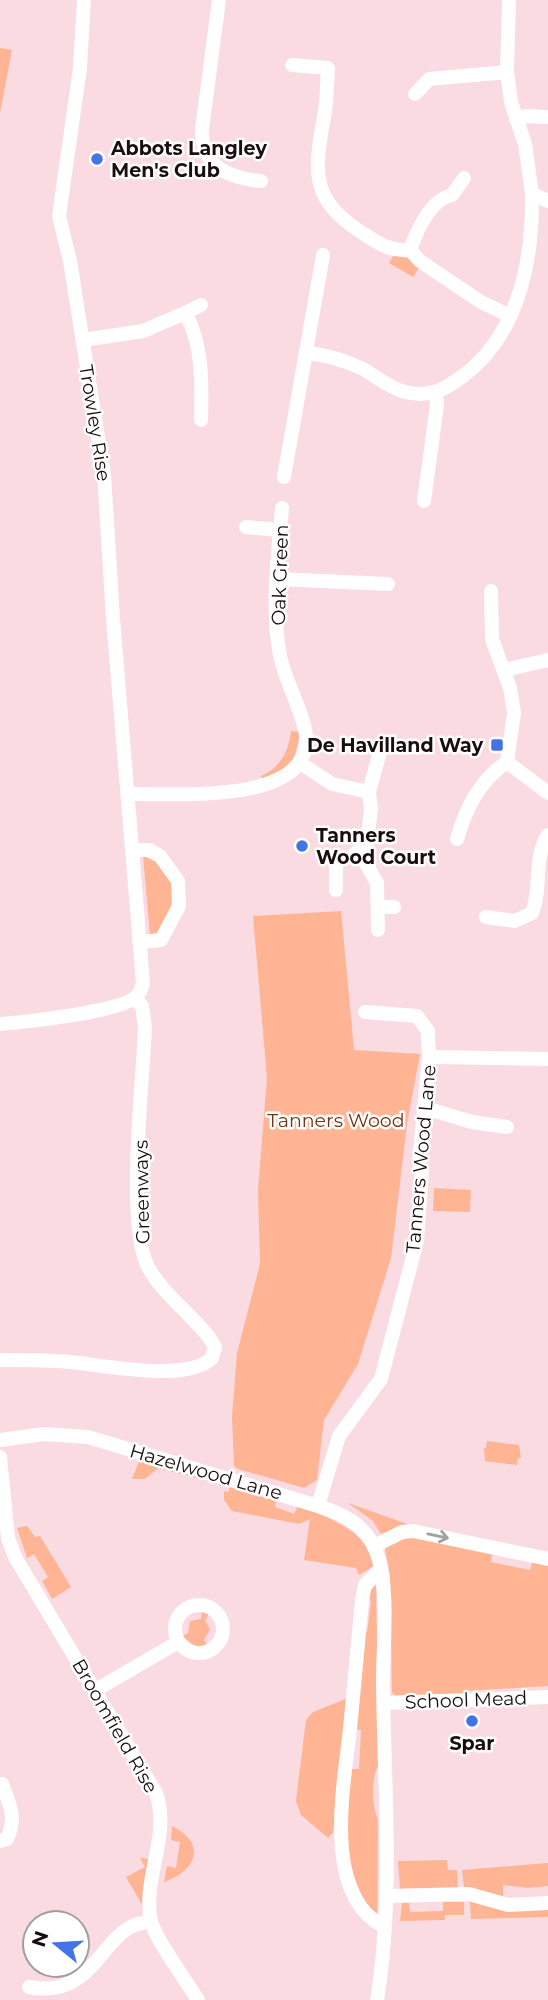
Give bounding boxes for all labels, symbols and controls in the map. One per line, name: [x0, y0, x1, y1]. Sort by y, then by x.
place label: Abbots Langley Men's Club: [110, 137, 267, 182]
marker: Abbots Langley Men's Club: [89, 151, 105, 167]
street label: Trowley Rise: [74, 363, 116, 483]
street label: Oak Green: [267, 524, 293, 626]
place label: De Havilland Way: [307, 734, 484, 757]
marker: De Havilland Way: [489, 737, 505, 753]
place label: Tanners Wood Court: [316, 824, 436, 869]
marker: Tanners Wood Court: [294, 838, 310, 854]
street label: Tanners Wood Lane: [401, 1064, 441, 1254]
park label: Tanners Wood: [267, 1109, 405, 1132]
street label: Greenways: [130, 1140, 154, 1244]
street label: Hazelwood Lane: [127, 1439, 285, 1505]
one-way arrow: [426, 1529, 449, 1543]
street label: Broomfield Rise: [67, 1655, 163, 1797]
street label: School Mead: [404, 1686, 528, 1714]
marker: Spar: [464, 1713, 480, 1729]
place label: Spar: [450, 1732, 494, 1755]
north arrow: [21, 1909, 91, 1979]
text: N: [27, 1928, 54, 1950]

